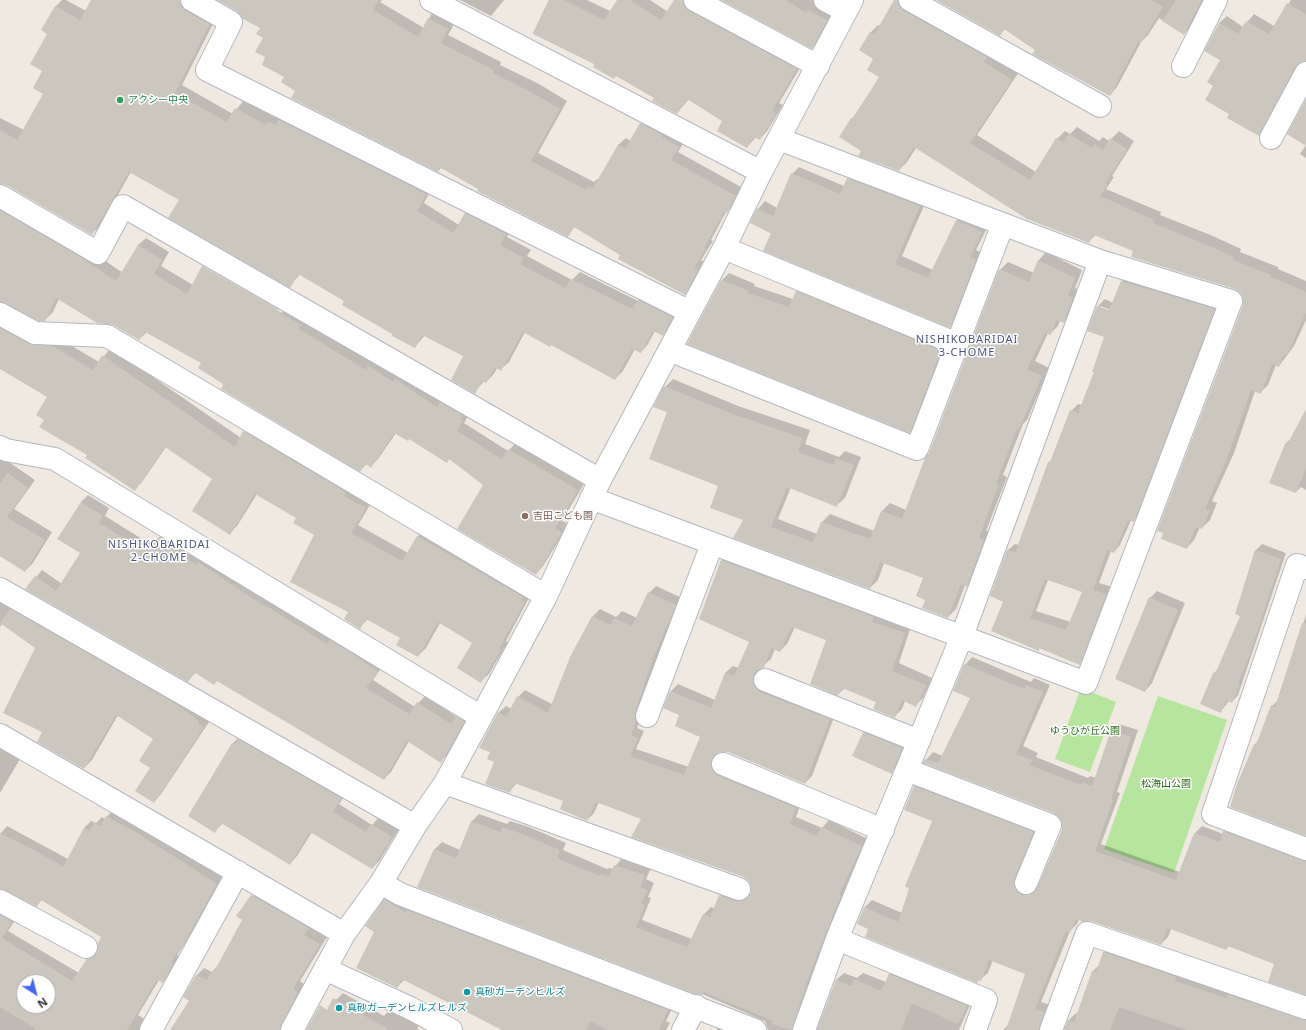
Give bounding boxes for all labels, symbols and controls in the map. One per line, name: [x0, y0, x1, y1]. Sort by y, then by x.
place label: アクシー中央: [128, 94, 188, 106]
marker: アクシー中央: [115, 95, 125, 105]
district label: NISHIKOBARIDAI 3-CHOME: [916, 333, 1018, 359]
place label: 吉田こども園: [533, 510, 593, 522]
marker: 吉田こども園: [520, 511, 530, 521]
district label: NISHIKOBARIDAI 2-CHOME: [108, 538, 210, 564]
park label: ゆうひが丘公園: [1050, 725, 1120, 737]
park label: 松海山公園: [1141, 778, 1191, 790]
north arrow: [16, 974, 56, 1014]
place label: 真砂ガーデンヒルズ: [475, 986, 565, 998]
marker: 真砂ガーデンヒルズ: [462, 987, 472, 997]
text: N: [35, 995, 51, 1012]
place label: 真砂ガーデンヒルズヒルズ: [347, 1002, 467, 1014]
marker: 真砂ガーデンヒルズヒルズ: [334, 1003, 344, 1013]

